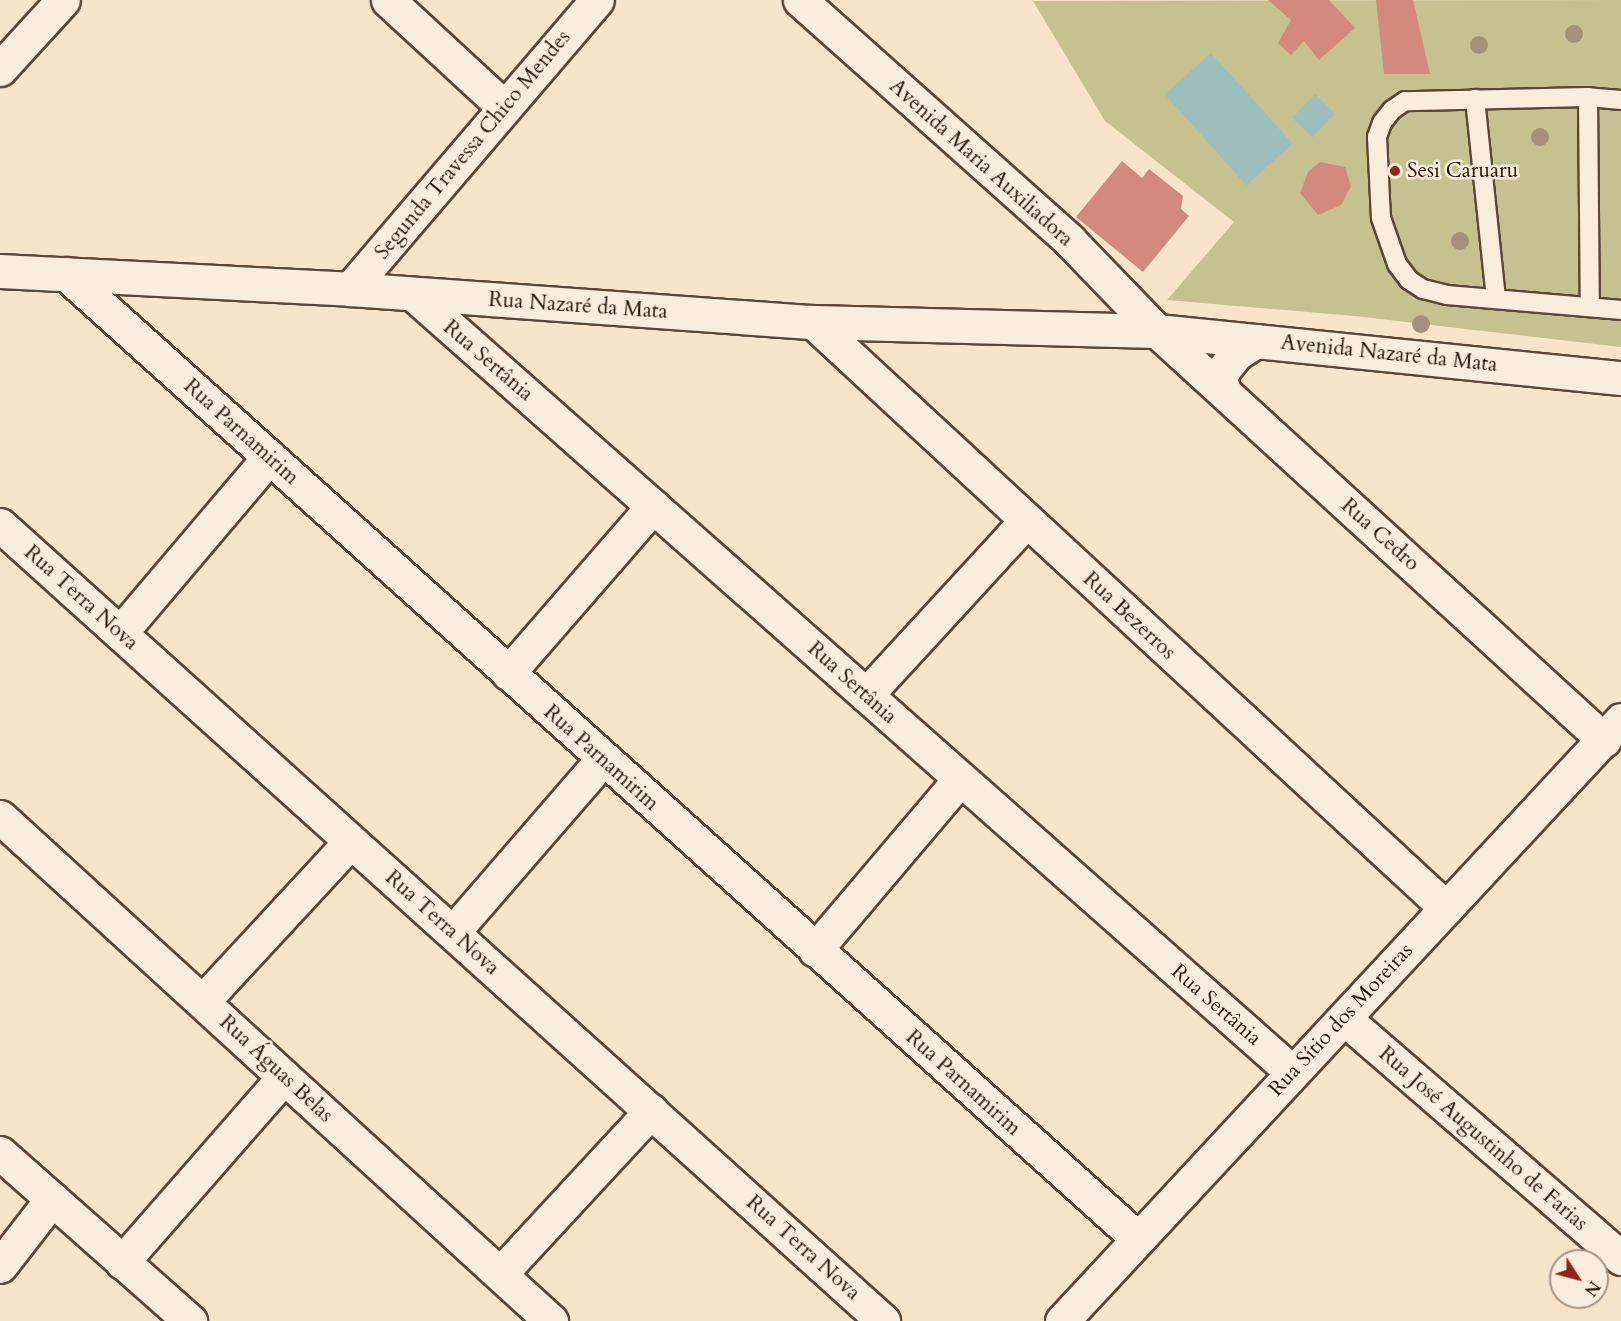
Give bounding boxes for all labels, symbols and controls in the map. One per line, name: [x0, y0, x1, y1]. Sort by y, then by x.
street label: Segunda Travessa Chico Mendes: [370, 25, 576, 265]
street label: Avenida Maria Auxiliadora: [884, 74, 1078, 252]
place label: Sesi Caruaru: [1407, 158, 1518, 184]
marker: Sesi Caruaru: [1388, 164, 1402, 178]
street label: Rua Nazaré da Mata: [488, 287, 668, 325]
street label: Rua Sertânia: [438, 315, 538, 407]
street label: Avenida Nazaré da Mata: [1279, 330, 1499, 378]
street label: Rua Parnamirim: [178, 374, 304, 490]
street label: Rua Cedro: [1336, 493, 1424, 577]
street label: Rua Terra Nova: [19, 540, 143, 656]
street label: Rua Bezerros: [1078, 567, 1180, 665]
street label: Rua Sertânia: [802, 636, 902, 730]
street label: Rua Parnamirim: [538, 700, 664, 816]
street label: Rua Terra Nova: [380, 865, 504, 981]
street label: Rua Sítio dos Moreiras: [1264, 938, 1418, 1102]
street label: Rua Sertânia: [1166, 959, 1266, 1051]
street label: Rua Águas Belas: [214, 1010, 338, 1128]
street label: Rua Parnamirim: [900, 1025, 1026, 1141]
street label: Rua José Augustinho de Farias: [1373, 1041, 1593, 1237]
street label: Rua Terra Nova: [741, 1190, 865, 1306]
north arrow: [1549, 1249, 1609, 1309]
text: N: [1579, 1276, 1605, 1300]

